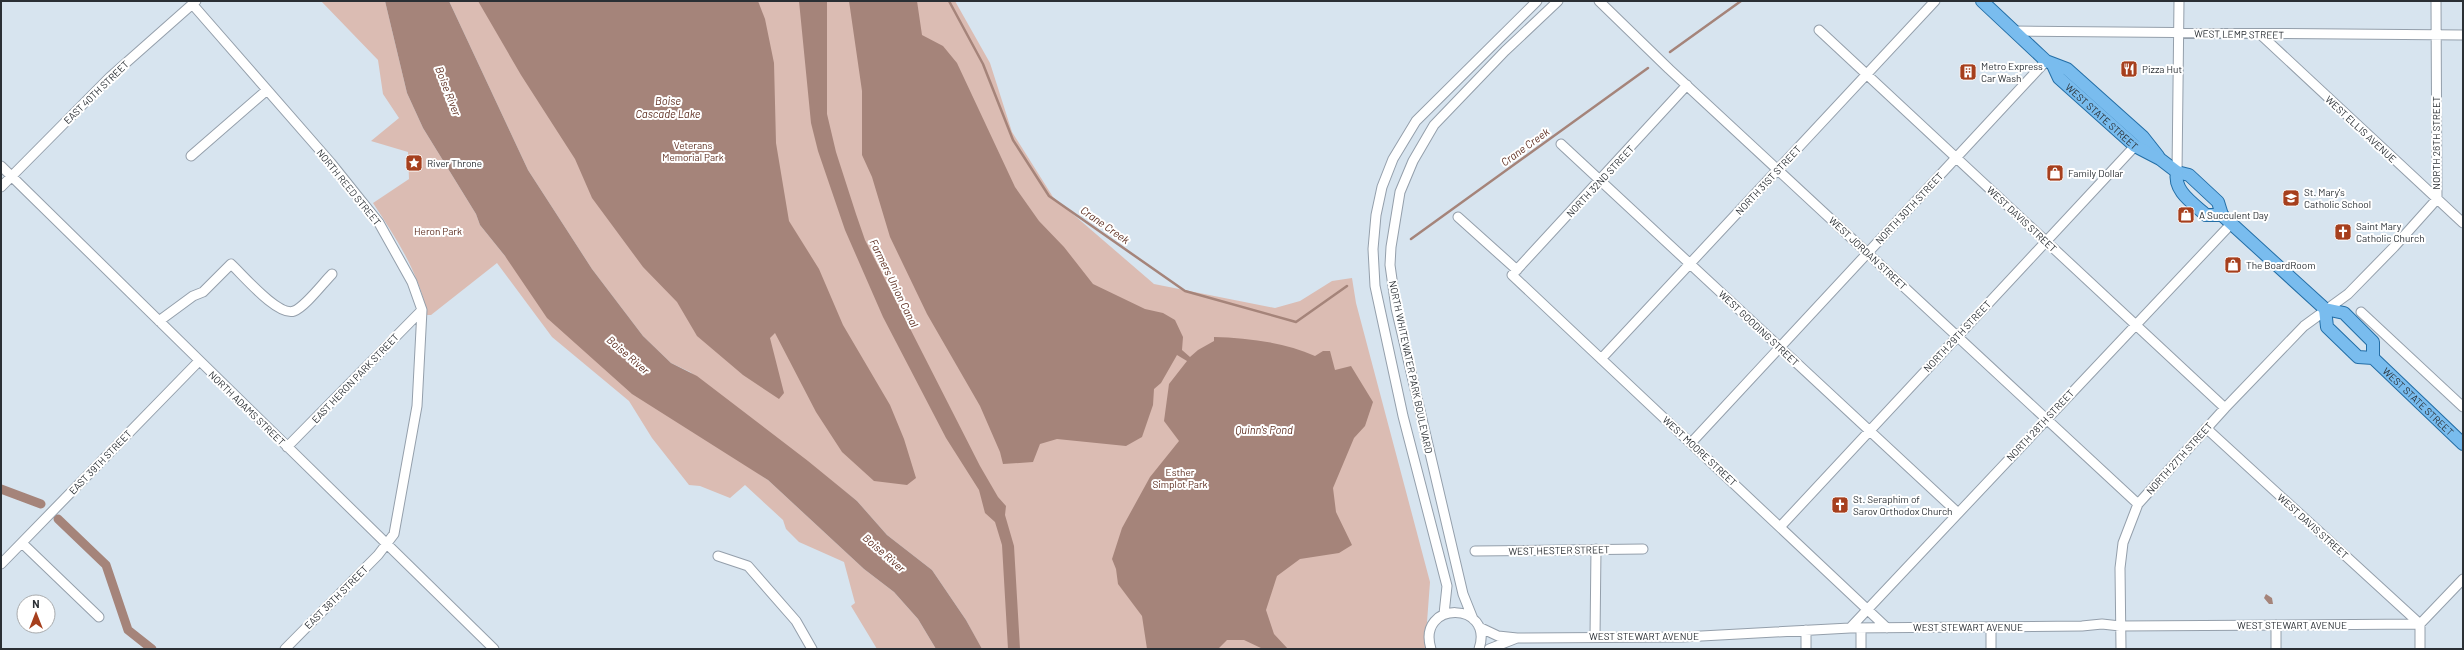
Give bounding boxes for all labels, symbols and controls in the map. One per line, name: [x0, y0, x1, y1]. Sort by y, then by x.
street label: WEST LEMP STREET: [2194, 27, 2284, 41]
street label: EAST 40TH STREET: [61, 58, 131, 126]
restaurant icon: Pizza Hut: [2119, 59, 2139, 79]
place label: Metro Express Car Wash: [1981, 60, 2043, 84]
building icon: Metro Express Car Wash: [1958, 62, 1978, 82]
place label: Pizza Hut: [2142, 63, 2182, 75]
water label: Boise River: [433, 64, 464, 118]
street label: WEST STATE STREET: [2063, 81, 2141, 152]
street label: WEST ELLIS AVENUE: [2323, 93, 2399, 165]
water label: Boise Cascade Lake: [635, 94, 701, 120]
street label: NORTH 26TH STREET: [2430, 96, 2442, 190]
water label: Crane Creek: [1498, 124, 1552, 168]
park label: Veterans Memorial Park: [662, 139, 724, 163]
street label: NORTH 32ND STREET: [1564, 142, 1637, 219]
street label: NORTH 31ST STREET: [1733, 143, 1803, 217]
street label: NORTH REED STREET: [314, 146, 384, 228]
place icon: River Throne: [404, 153, 424, 173]
place label: River Throne: [427, 157, 482, 169]
shop icon: Family Dollar: [2045, 163, 2065, 183]
place label: Family Dollar: [2068, 167, 2124, 179]
street label: NORTH 30TH STREET: [1873, 169, 1946, 246]
street label: WEST DAVIS STREET: [1985, 184, 2060, 255]
place label: St. Mary's Catholic School: [2304, 186, 2371, 210]
school or university icon: St. Mary's Catholic School: [2281, 188, 2301, 208]
water label: Crane Creek: [1078, 203, 1133, 247]
shop icon: A Succulent Day: [2176, 205, 2196, 225]
place label: A Succulent Day: [2199, 209, 2269, 221]
street label: WEST JORDAN STREET: [1827, 214, 1910, 292]
place label: Saint Mary Catholic Church: [2356, 220, 2425, 244]
church icon: Saint Mary Catholic Church: [2333, 222, 2353, 242]
park label: Heron Park: [414, 225, 462, 237]
water label: Farmers Union Canal: [867, 237, 922, 329]
shop icon: The BoardRoom: [2223, 255, 2243, 275]
place label: The BoardRoom: [2246, 259, 2315, 271]
street label: NORTH WHITEWATER PARK BOULEVARD: [1387, 279, 1435, 455]
street label: WEST GOODING STREET: [1716, 288, 1802, 369]
street label: NORTH 29TH STREET: [1921, 298, 1993, 374]
street label: EAST HERON PARK STREET: [309, 330, 401, 425]
water label: Boise River: [604, 333, 653, 377]
street label: WEST STATE STREET: [2380, 365, 2456, 438]
street label: NORTH ADAMS STREET: [206, 368, 288, 448]
street label: NORTH 28TH STREET: [2004, 387, 2076, 463]
street label: WEST MOORE STREET: [1660, 414, 1740, 489]
street label: NORTH 27TH STREET: [2143, 419, 2215, 497]
water label: Quinn's Pond: [1235, 423, 1293, 436]
street label: EAST 39TH STREET: [66, 427, 134, 497]
park label: Esther Simplot Park: [1152, 466, 1208, 490]
street label: WEST DAVIS STREET: [2275, 491, 2351, 561]
place label: St. Seraphim of Sarov Orthodox Church: [1853, 493, 1953, 517]
church icon: St. Seraphim of Sarov Orthodox Church: [1830, 495, 1850, 515]
water label: Boise River: [860, 531, 909, 575]
street label: WEST HESTER STREET: [1508, 543, 1610, 557]
street label: EAST 38TH STREET: [302, 563, 370, 631]
north arrow: [16, 594, 56, 634]
text: N: [32, 597, 40, 610]
street label: WEST STEWART AVENUE: [2237, 619, 2347, 631]
street label: WEST STEWART AVENUE: [1913, 621, 2023, 633]
street label: WEST STEWART AVENUE: [1589, 630, 1699, 642]

